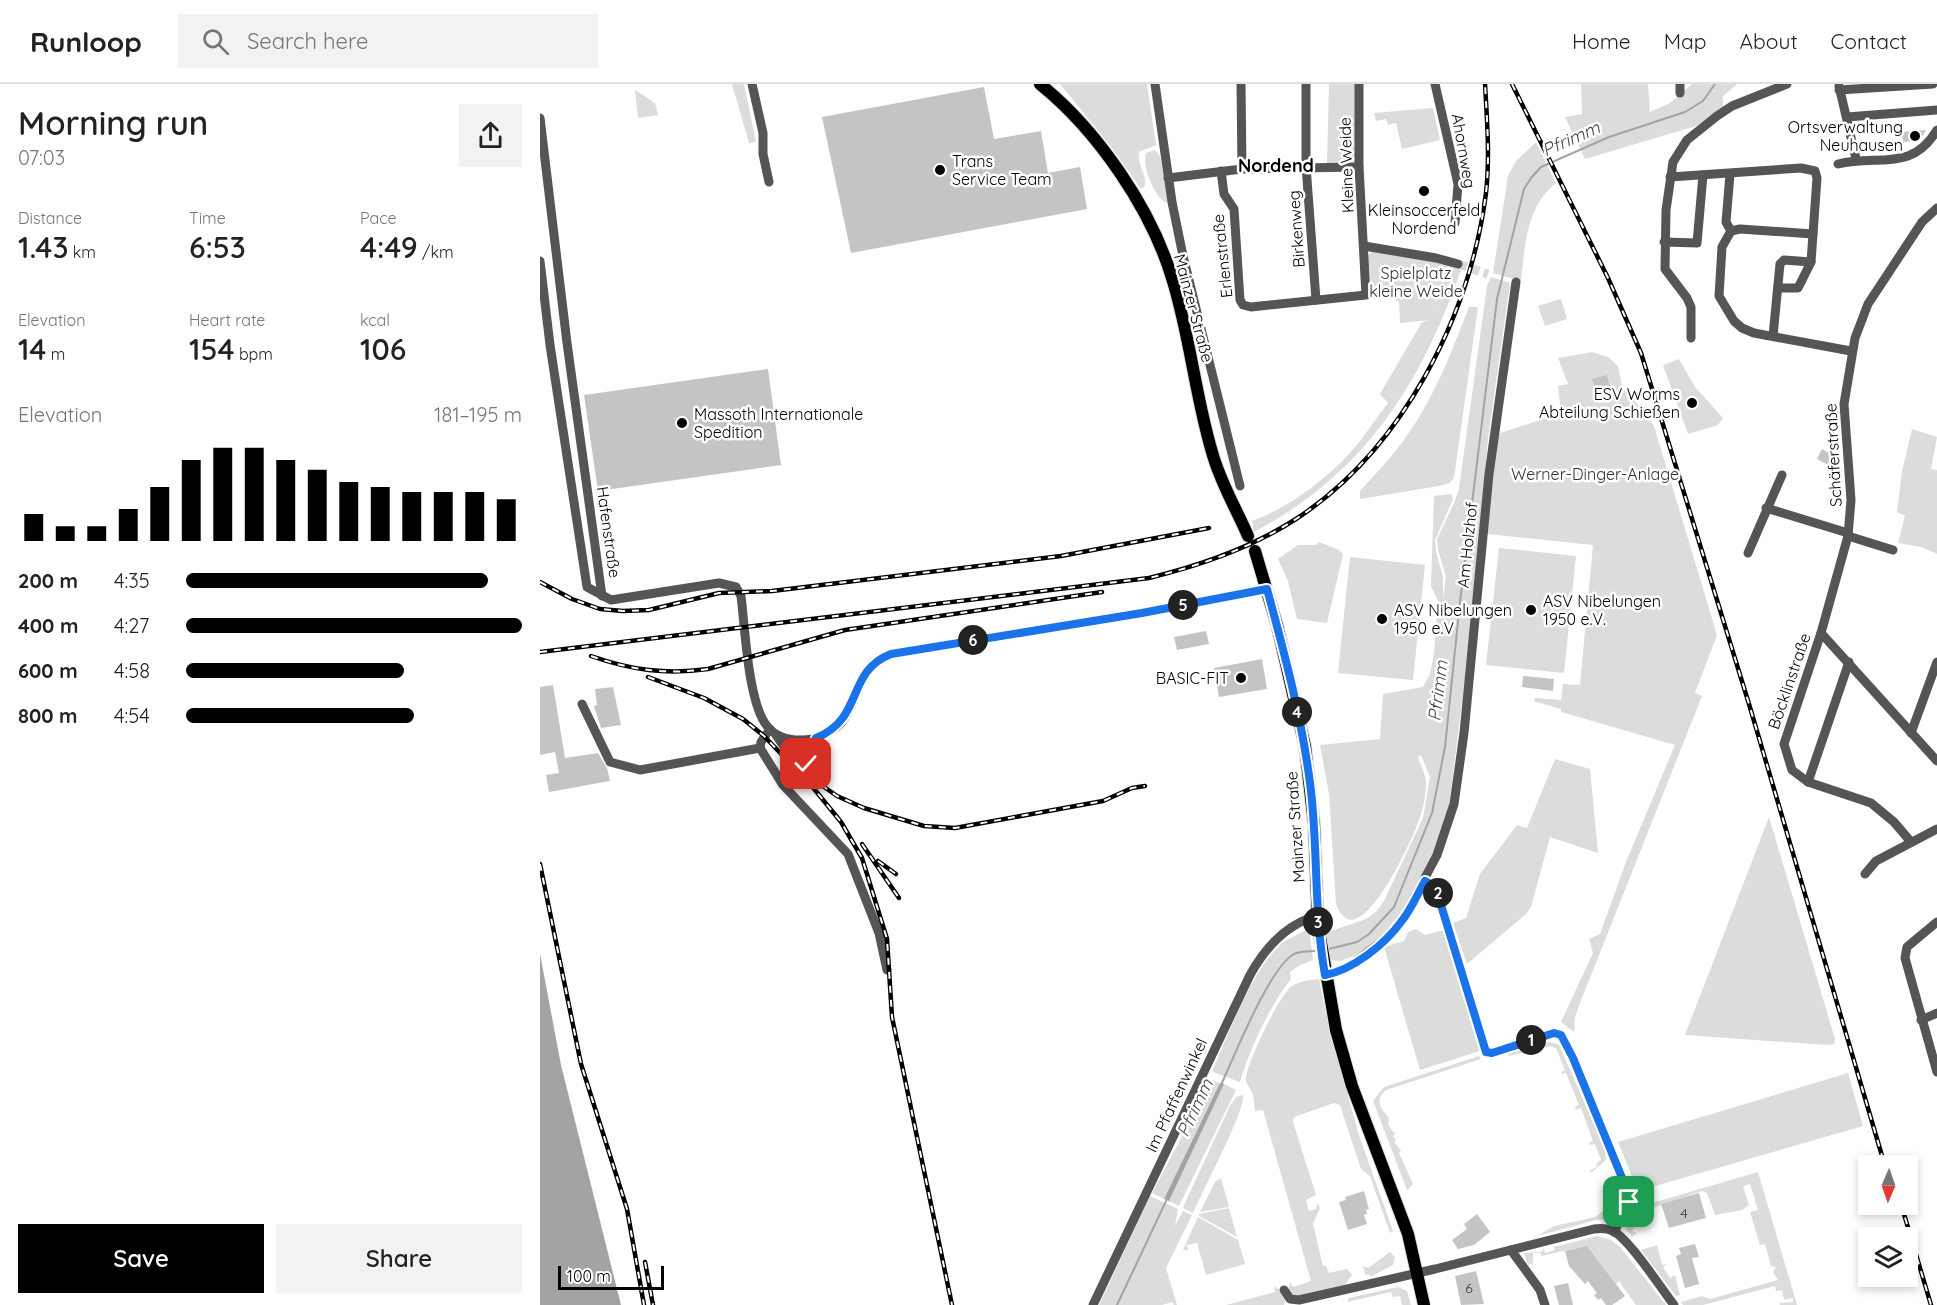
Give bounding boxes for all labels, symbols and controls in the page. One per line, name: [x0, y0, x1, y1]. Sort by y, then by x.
search box: [178, 14, 598, 68]
text: Runloop: [30, 24, 142, 59]
icon: search: [199, 25, 232, 58]
text: Search here: [247, 27, 368, 55]
text: Home: [1572, 28, 1631, 54]
text: Map: [1664, 28, 1707, 54]
text: About: [1740, 28, 1798, 54]
text: Contact: [1831, 28, 1907, 54]
text: Morning run: [18, 102, 208, 143]
button: share: [459, 104, 522, 167]
street label: Ahornweg: [1448, 112, 1480, 190]
water label: Pfrimm: [1538, 115, 1604, 161]
street label: Kleine Weide: [1334, 117, 1358, 213]
place label: Ortsverwaltung Neuhausen: [1788, 117, 1903, 155]
marker: Ortsverwaltung Neuhausen: [1908, 129, 1922, 143]
text: 07:03: [18, 145, 65, 170]
place label: Trans Service Team: [952, 151, 1052, 189]
district label: Nordend: [1238, 154, 1314, 177]
marker: Trans Service Team: [933, 163, 947, 177]
marker: Kleinsoccerfeld Nordend: [1417, 184, 1431, 198]
street label: Birkenweg: [1283, 190, 1309, 268]
place label: Kleinsoccerfeld Nordend: [1368, 200, 1480, 238]
text: Distance: [18, 208, 82, 228]
text: Time: [189, 208, 226, 228]
text: Pace: [360, 208, 396, 228]
street label: Erlenstraße: [1208, 213, 1236, 299]
text: 1.43: [18, 228, 68, 266]
text: 6:53: [189, 228, 246, 266]
text: 4:49: [360, 228, 418, 266]
text: km: [68, 242, 96, 262]
text: /km: [418, 242, 454, 262]
street label: Mainzer Straße: [1170, 252, 1218, 364]
park label: Spielplatz kleine Weide: [1369, 263, 1463, 301]
text: Elevation: [18, 310, 85, 330]
text: Heart rate: [189, 310, 265, 330]
text: kcal: [360, 310, 390, 330]
text: 14: [18, 330, 46, 368]
text: 154: [189, 330, 235, 368]
text: 106: [360, 330, 406, 368]
text: m: [46, 344, 65, 364]
text: bpm: [235, 344, 273, 364]
place label: ESV Worms Abteilung Schießen: [1539, 384, 1680, 422]
marker: ESV Worms Abteilung Schießen: [1685, 396, 1699, 410]
text: Elevation: [18, 402, 102, 427]
text: 181–195 m: [434, 402, 522, 427]
street label: Schäferstraße: [1820, 403, 1846, 507]
place label: Massoth Internationale Spedition: [694, 404, 863, 442]
marker: Massoth Internationale Spedition: [675, 416, 689, 430]
park label: Werner-Dinger-Anlage: [1511, 464, 1679, 484]
street label: Hafenstraße: [593, 485, 625, 579]
street label: Am Holzhof: [1453, 501, 1481, 589]
text: 200 m: [18, 568, 78, 593]
text: 4:35: [114, 568, 150, 593]
pin: 5: [1168, 590, 1198, 620]
place label: ASV Nibelungen 1950 e.V.: [1543, 591, 1661, 629]
text: 5: [1178, 595, 1188, 615]
place label: ASV Nibelungen 1950 e.V: [1394, 600, 1512, 638]
marker: ASV Nibelungen 1950 e.V.: [1524, 603, 1538, 617]
marker: ASV Nibelungen 1950 e.V: [1375, 612, 1389, 626]
text: 400 m: [18, 613, 78, 638]
text: 4:27: [114, 613, 149, 638]
pin: 6: [958, 625, 988, 655]
text: 6: [969, 630, 977, 650]
street label: Böcklinstraße: [1763, 630, 1815, 732]
text: 600 m: [18, 658, 78, 683]
text: 4:58: [114, 658, 150, 683]
water label: Pfrimm: [1422, 659, 1453, 723]
place label: BASIC-FIT: [1156, 668, 1229, 688]
marker: BASIC-FIT: [1234, 671, 1248, 685]
pin: 4: [1282, 697, 1312, 727]
text: 4: [1292, 702, 1302, 722]
text: 800 m: [18, 703, 78, 728]
text: 4:54: [114, 703, 150, 728]
pin: [780, 738, 831, 789]
icon: check: [789, 747, 822, 780]
street label: Mainzer Straße: [1281, 771, 1309, 883]
pin: 2: [1423, 878, 1453, 908]
text: 2: [1433, 883, 1443, 903]
pin: 3: [1303, 907, 1333, 937]
text: 3: [1314, 912, 1322, 932]
pin: 1: [1516, 1025, 1546, 1055]
text: 1: [1528, 1030, 1534, 1050]
street label: Im Pfaffenwinkel: [1141, 1035, 1211, 1155]
water label: Pfrimm: [1171, 1075, 1218, 1140]
north arrow: [1858, 1155, 1918, 1215]
map controls: [1858, 1155, 1918, 1287]
pin: [1603, 1176, 1654, 1227]
icon: arrive: [1612, 1185, 1645, 1218]
house number: 4: [1680, 1204, 1688, 1222]
button: Save: [18, 1224, 264, 1293]
button: Share: [276, 1224, 522, 1293]
button: layers: [1858, 1227, 1918, 1287]
scale bar: [558, 1263, 664, 1290]
text: 100 m: [567, 1266, 611, 1286]
house number: 6: [1465, 1279, 1473, 1297]

